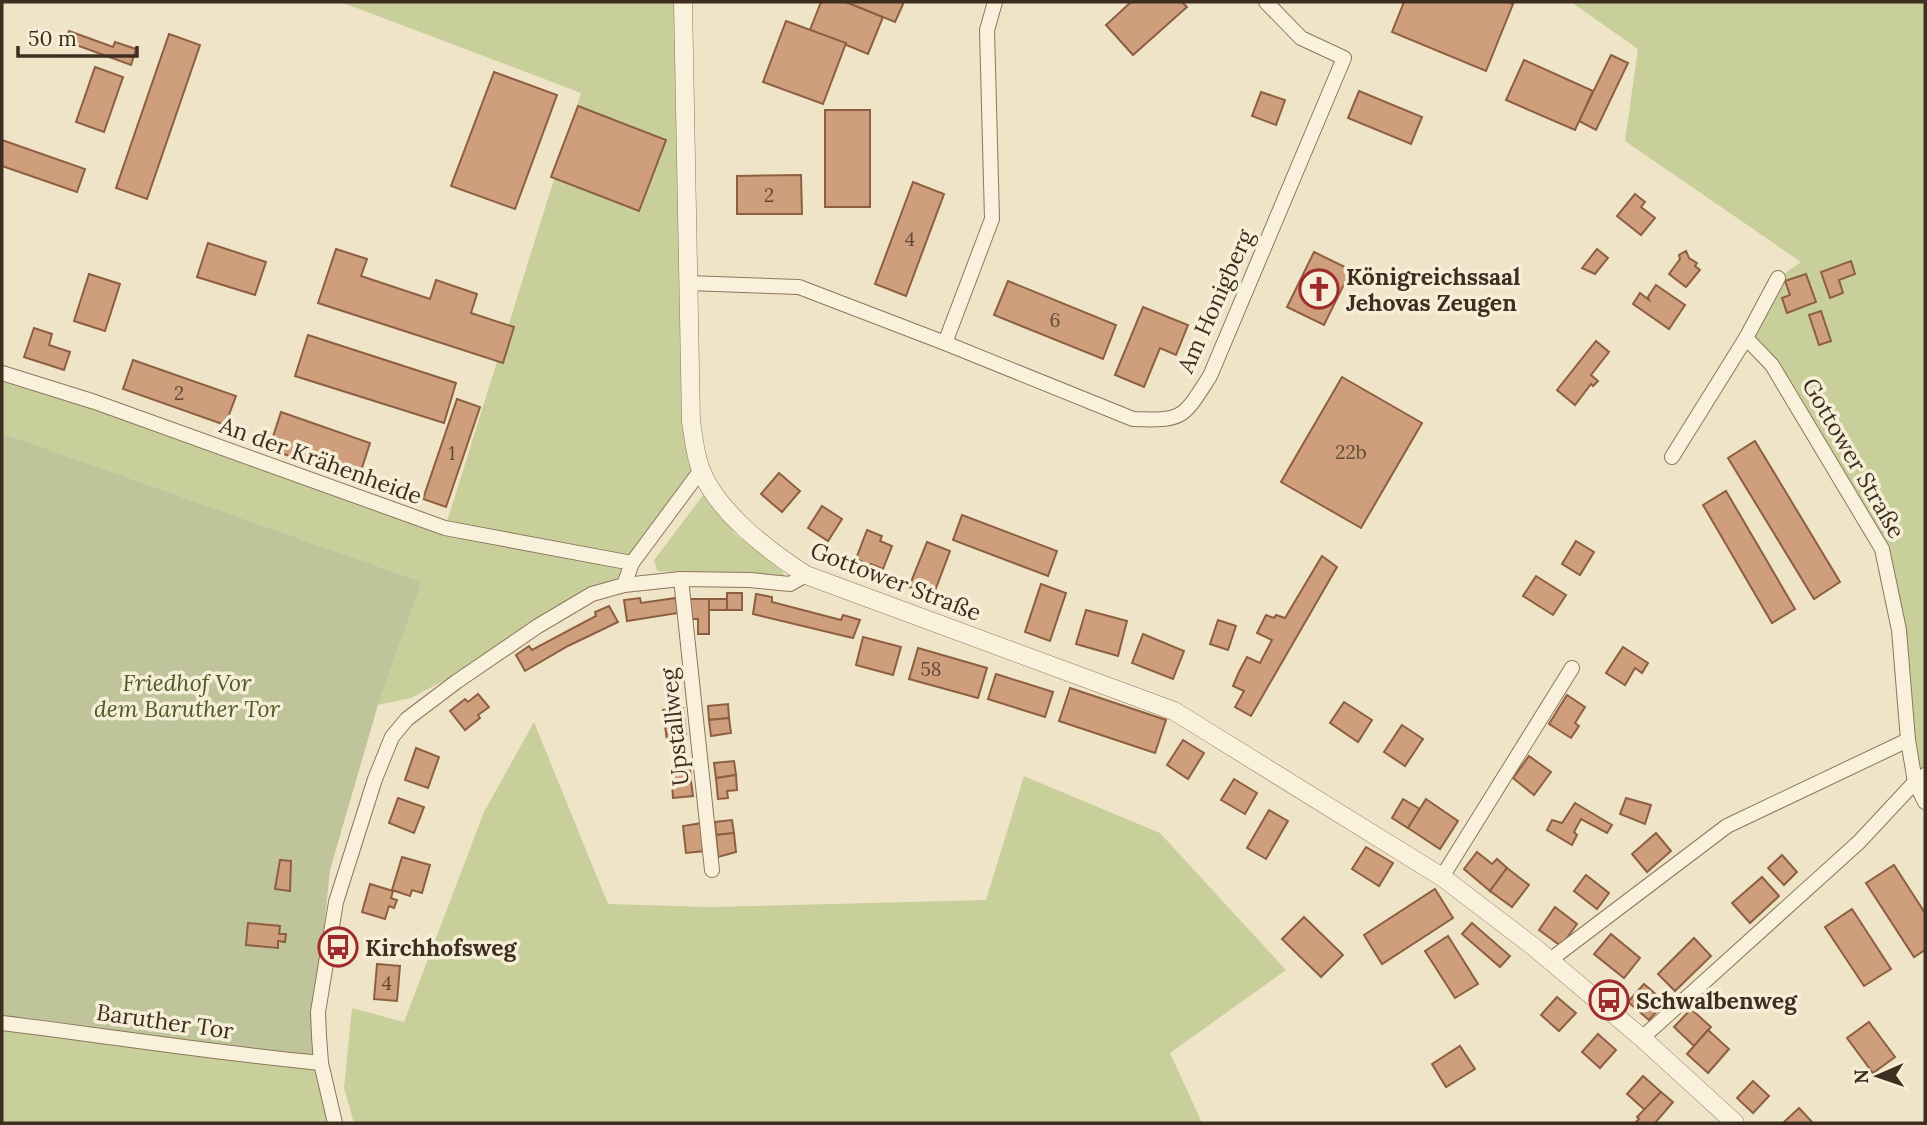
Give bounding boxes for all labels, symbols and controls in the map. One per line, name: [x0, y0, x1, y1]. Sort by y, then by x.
scale bar: [18, 14, 136, 58]
text: 50 m: [28, 25, 77, 52]
house number: 2: [764, 183, 774, 207]
street label: Am Honigberg: [1170, 224, 1260, 378]
house number: 4: [905, 227, 915, 251]
place label: Königreichssaal Jehovas Zeugen: [1346, 262, 1520, 317]
church icon: Königreichssaal Jehovas Zeugen: [1298, 268, 1340, 310]
house number: 6: [1050, 308, 1061, 332]
street label: Gottower Straße: [1796, 373, 1912, 543]
house number: 2: [174, 381, 184, 405]
street label: An der Krähenheide: [215, 410, 426, 510]
house number: 22b: [1335, 440, 1367, 464]
house number: 1: [449, 441, 456, 465]
street label: Gottower Straße: [807, 535, 985, 627]
house number: 58: [920, 657, 942, 681]
street label: Upstallweg: [653, 665, 695, 787]
park label: Friedhof Vor dem Baruther Tor: [94, 668, 280, 723]
bus stop icon: Kirchhofsweg: [317, 926, 359, 968]
place label: Kirchhofsweg: [365, 933, 518, 962]
house number: 4: [382, 971, 392, 995]
bus stop icon: Schwalbenweg: [1588, 979, 1630, 1021]
place label: Schwalbenweg: [1636, 986, 1798, 1015]
street label: Baruther Tor: [95, 997, 235, 1045]
north arrow: [1843, 1041, 1913, 1111]
text: N: [1849, 1069, 1873, 1084]

